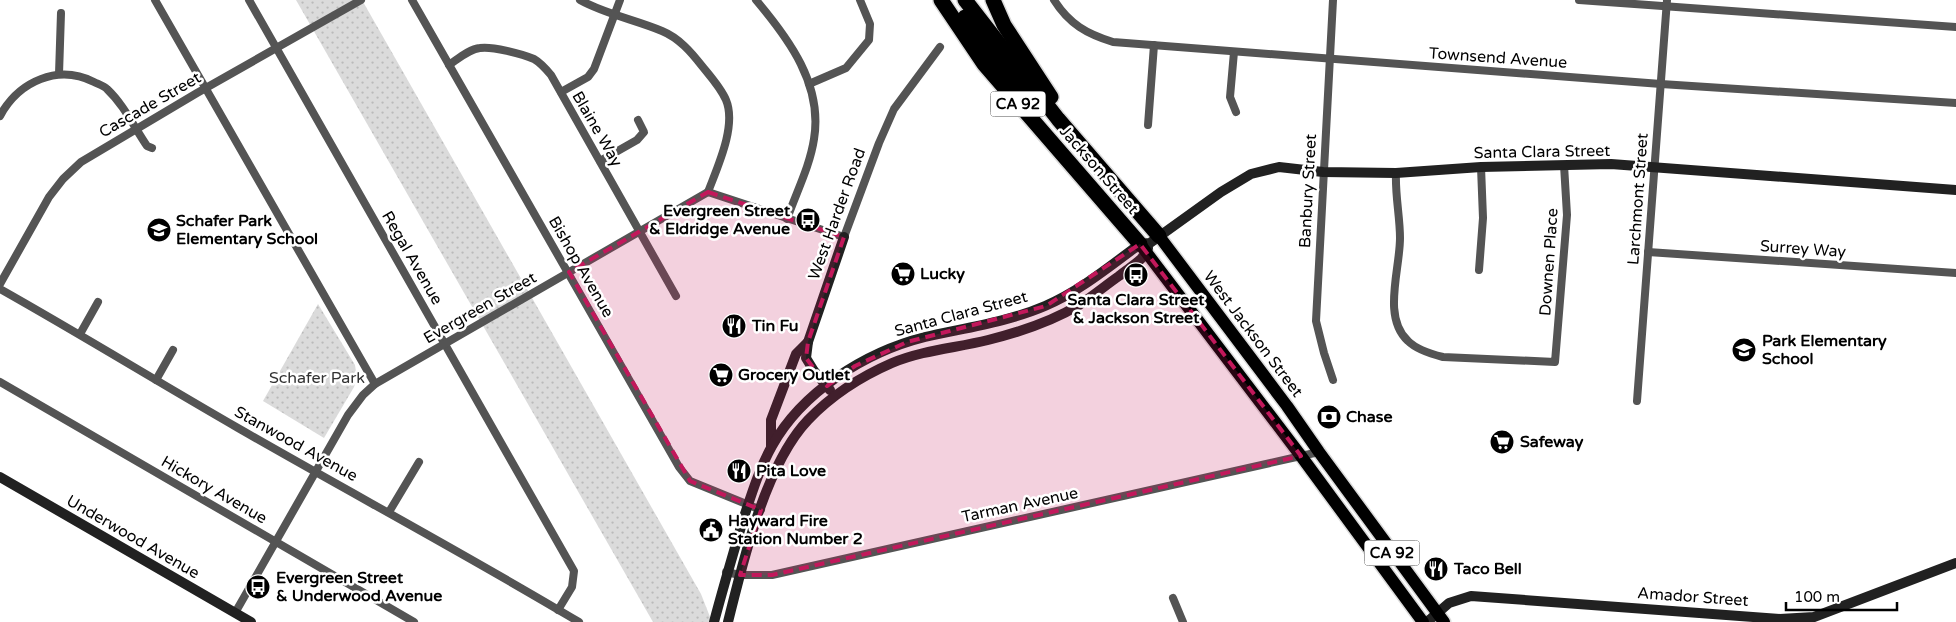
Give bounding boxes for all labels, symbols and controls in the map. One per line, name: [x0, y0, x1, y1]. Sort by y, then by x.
street label: Townsend Avenue: [1428, 43, 1568, 73]
street label: Cascade Street: [95, 68, 205, 142]
street label: Blaine Way: [567, 88, 627, 171]
road number: CA 92: [990, 92, 1046, 116]
street label: Jackson Street: [1055, 122, 1143, 218]
street label: Larchmont Street: [1623, 132, 1653, 266]
street label: Banbury Street: [1295, 133, 1321, 249]
street label: Santa Clara Street: [1473, 141, 1611, 163]
street label: West Harder Road: [804, 145, 870, 283]
place label: Evergreen Street & Eldridge Avenue: [649, 201, 791, 239]
bus stop icon: Evergreen Street & Eldridge Avenue: [795, 207, 821, 233]
street label: Regal Avenue: [377, 208, 447, 308]
street label: Downen Place: [1535, 208, 1563, 316]
place label: Schafer Park Elementary School: [176, 211, 318, 249]
street label: Bishop Avenue: [544, 213, 618, 321]
school or university icon: Schafer Park Elementary School: [146, 217, 172, 243]
street label: Surrey Way: [1759, 236, 1847, 262]
supermarket icon: Lucky: [890, 261, 916, 287]
bus stop icon: Santa Clara Street & Jackson Street: [1123, 262, 1149, 288]
place label: Lucky: [920, 264, 965, 284]
street label: West Jackson Street: [1199, 267, 1307, 401]
street label: Evergreen Street: [420, 268, 540, 348]
street label: Santa Clara Street: [892, 287, 1030, 341]
place label: Santa Clara Street & Jackson Street: [1068, 290, 1205, 328]
restaurant icon: Tin Fu: [721, 313, 747, 339]
place label: Tin Fu: [751, 316, 798, 336]
place label: Park Elementary School: [1762, 331, 1887, 369]
school or university icon: Park Elementary School: [1731, 337, 1757, 363]
supermarket icon: Grocery Outlet: [708, 362, 734, 388]
place label: Grocery Outlet: [738, 365, 851, 385]
park label: Schafer Park: [269, 368, 365, 388]
street label: Stanwood Avenue: [231, 402, 361, 486]
bank icon: Chase: [1316, 404, 1342, 430]
place label: Chase: [1346, 407, 1393, 427]
supermarket icon: Safeway: [1489, 429, 1515, 455]
place label: Safeway: [1520, 432, 1584, 452]
street label: Hickory Avenue: [158, 452, 270, 528]
restaurant icon: Pita Love: [726, 458, 752, 484]
place label: Pita Love: [756, 461, 826, 481]
street label: Tarman Avenue: [960, 483, 1080, 527]
street label: Underwood Avenue: [63, 491, 203, 583]
place label: Hayward Fire Station Number 2: [728, 511, 863, 549]
public building icon: Hayward Fire Station Number 2: [698, 517, 724, 543]
road number: CA 92: [1364, 540, 1420, 566]
restaurant icon: Taco Bell: [1423, 556, 1449, 582]
place label: Taco Bell: [1453, 559, 1522, 579]
place label: Evergreen Street & Underwood Avenue: [276, 568, 442, 606]
bus stop icon: Evergreen Street & Underwood Avenue: [245, 574, 271, 600]
scale bar: [1786, 580, 1897, 612]
street label: Amador Street: [1637, 583, 1749, 611]
text: 100 m: [1794, 588, 1840, 606]

